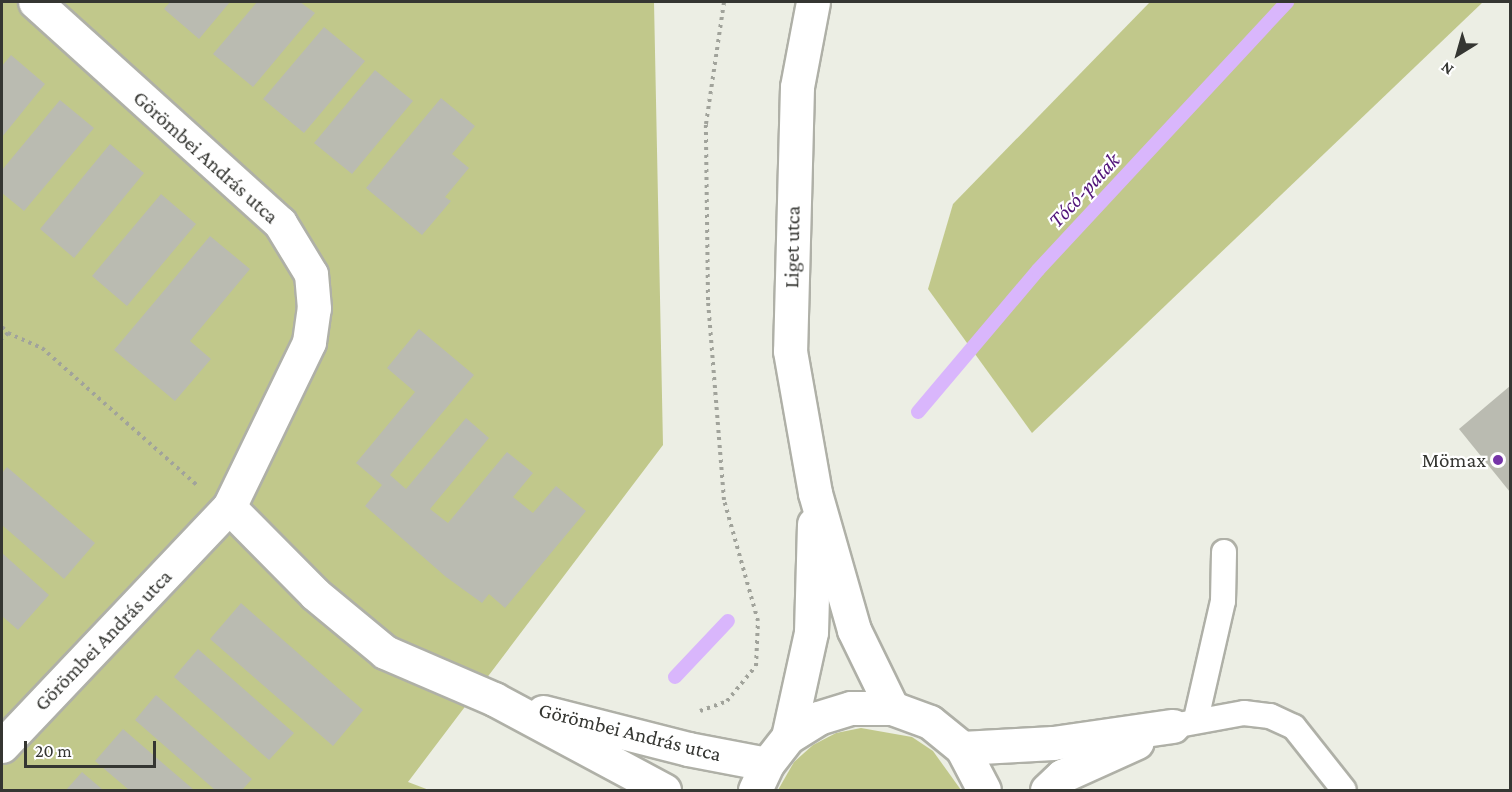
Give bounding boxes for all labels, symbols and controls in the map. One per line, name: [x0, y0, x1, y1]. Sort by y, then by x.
north arrow: [1428, 24, 1488, 84]
text: N: [1437, 59, 1456, 79]
street label: Görömbei András utca: [128, 85, 284, 229]
water label: Tócó-patak: [1043, 147, 1125, 233]
street label: Liget utca: [779, 206, 805, 288]
place label: Mömax: [1422, 447, 1486, 473]
marker: Mömax: [1491, 453, 1505, 467]
street label: Görömbei András utca: [29, 564, 177, 716]
street label: Görömbei András utca: [536, 697, 724, 767]
scale bar: [27, 729, 159, 767]
text: 20 m: [35, 741, 72, 761]

